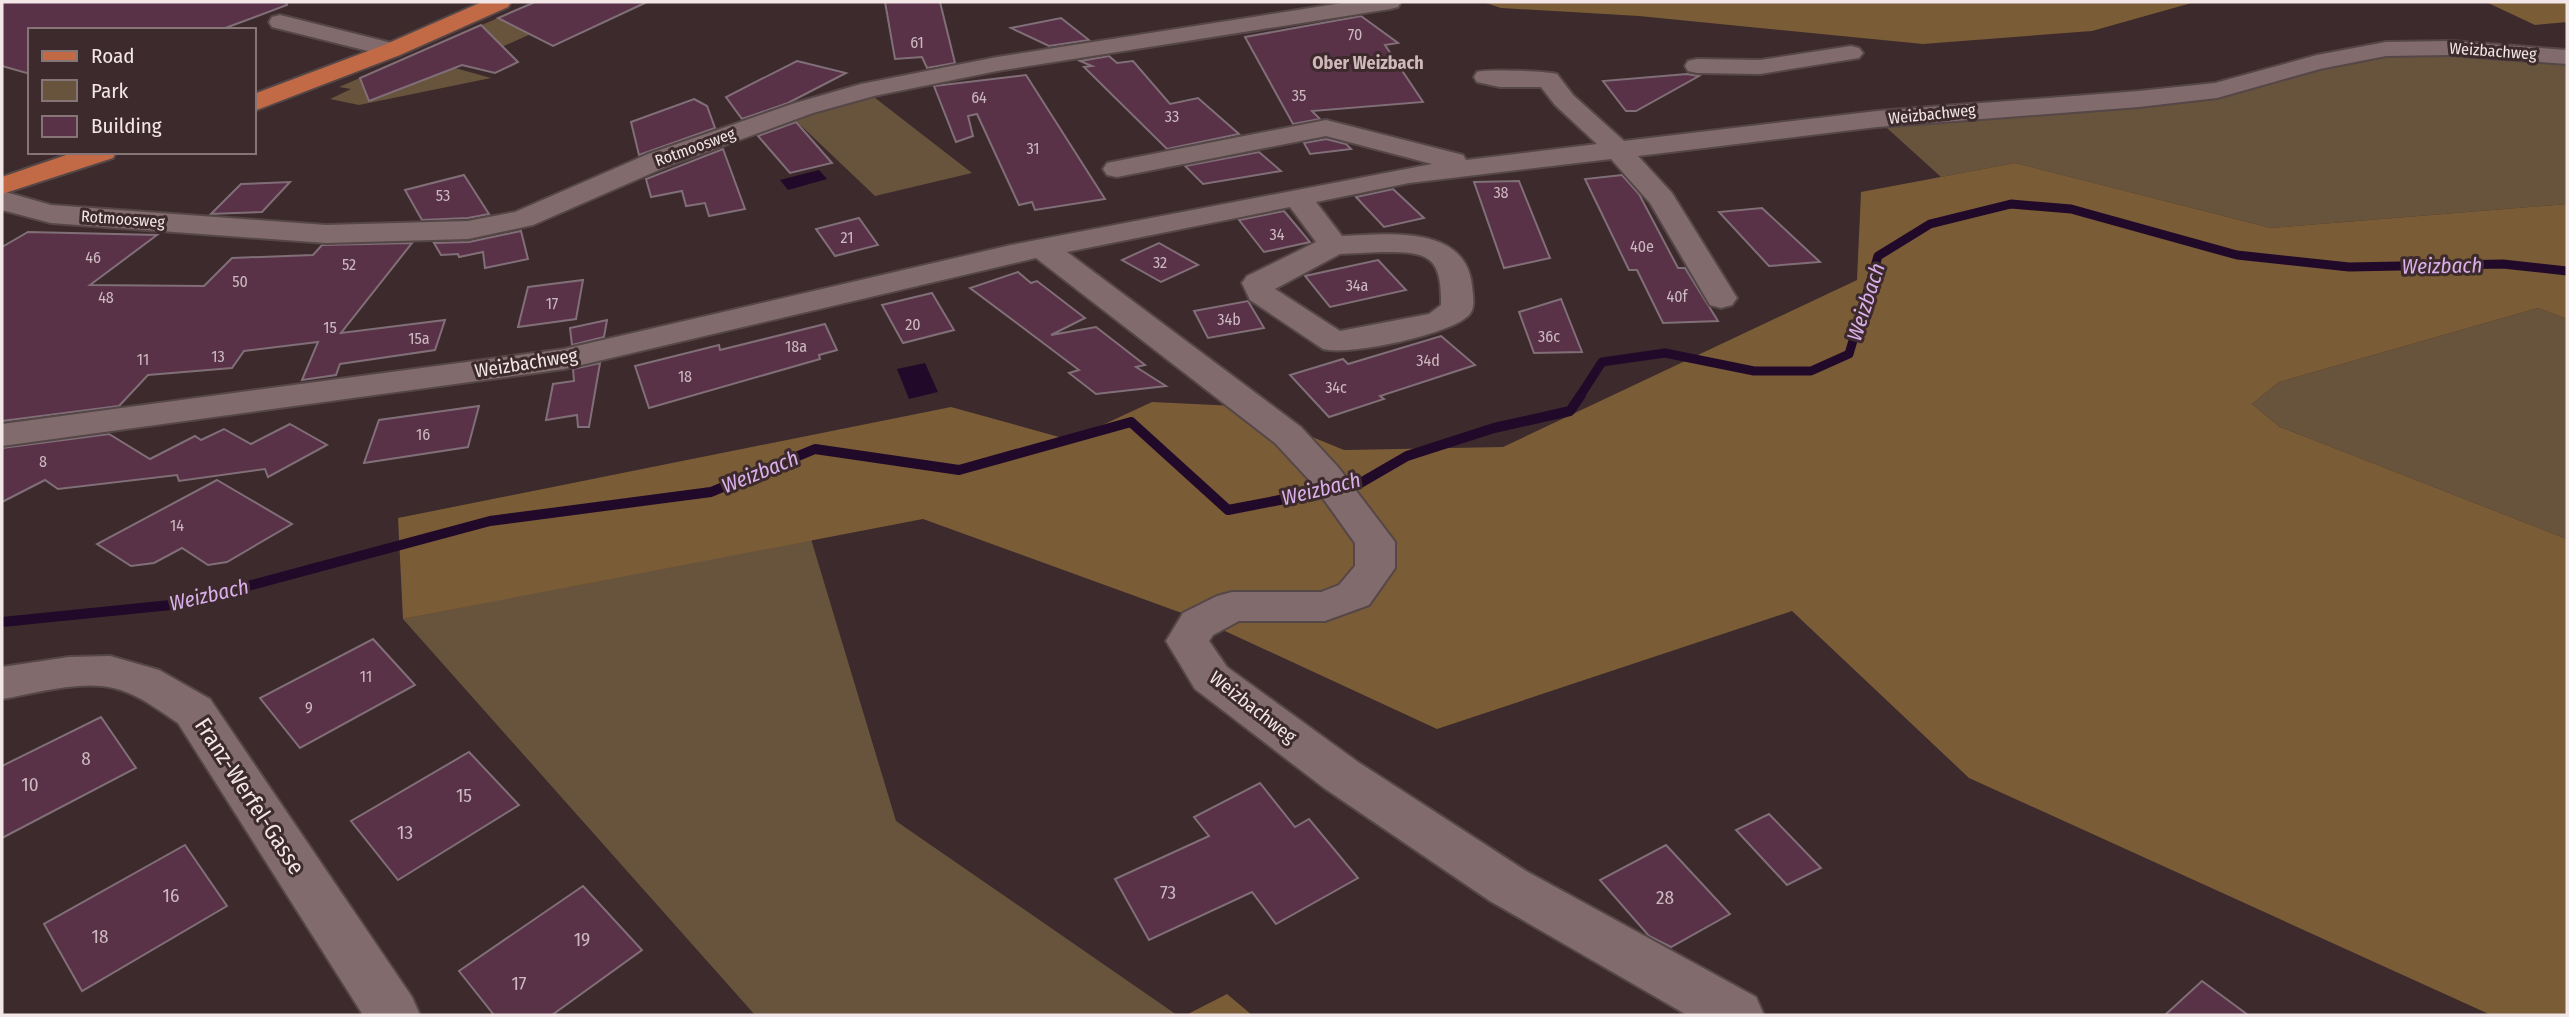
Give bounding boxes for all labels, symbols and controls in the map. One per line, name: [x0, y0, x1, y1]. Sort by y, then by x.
house number: 70: [1348, 25, 1362, 44]
legend: [28, 28, 256, 154]
house number: 61: [910, 33, 924, 52]
street label: Weizbachweg: [2449, 38, 2538, 64]
text: Road: [91, 43, 135, 69]
district label: Ober Weizbach: [1312, 52, 1424, 74]
text: Park: [91, 78, 129, 104]
house number: 35: [1292, 86, 1306, 105]
house number: 64: [971, 88, 987, 107]
street label: Weizbachweg: [1888, 100, 1977, 128]
house number: 33: [1165, 107, 1179, 126]
text: Building: [91, 113, 162, 139]
street label: Rotmoosweg: [652, 124, 738, 170]
house number: 31: [1026, 139, 1040, 158]
house number: 38: [1493, 183, 1509, 202]
house number: 53: [436, 186, 450, 205]
street label: Rotmoosweg: [80, 207, 166, 231]
house number: 34: [1270, 225, 1285, 244]
house number: 21: [841, 228, 853, 247]
house number: 40e: [1630, 237, 1654, 256]
house number: 46: [85, 248, 101, 267]
water label: Weizbach: [2401, 252, 2483, 280]
house number: 32: [1153, 253, 1167, 272]
house number: 52: [342, 255, 356, 274]
water label: Weizbach: [1841, 260, 1891, 344]
house number: 50: [232, 272, 248, 291]
house number: 34a: [1346, 276, 1369, 295]
house number: 40f: [1667, 287, 1689, 306]
house number: 48: [98, 288, 114, 307]
house number: 17: [546, 294, 559, 313]
house number: 34b: [1217, 310, 1241, 329]
house number: 20: [905, 315, 921, 334]
house number: 15: [323, 318, 337, 337]
house number: 36c: [1538, 327, 1560, 346]
house number: 15a: [408, 329, 430, 348]
house number: 18a: [785, 337, 807, 356]
street label: Weizbachweg: [473, 344, 579, 382]
house number: 13: [211, 347, 225, 366]
house number: 11: [137, 350, 149, 369]
house number: 34d: [1416, 351, 1440, 370]
house number: 18: [678, 367, 692, 386]
house number: 34c: [1325, 378, 1347, 397]
house number: 16: [416, 425, 430, 444]
water label: Weizbach: [718, 445, 802, 499]
house number: 8: [39, 452, 47, 471]
water label: Weizbach: [1279, 467, 1363, 511]
house number: 14: [170, 516, 184, 535]
water label: Weizbach: [167, 573, 251, 617]
street label: Weizbachweg: [1205, 666, 1301, 748]
house number: 11: [360, 667, 372, 686]
house number: 9: [305, 698, 313, 717]
street label: Franz-Werfel-Gasse: [189, 713, 311, 879]
house number: 8: [81, 747, 91, 770]
house number: 10: [21, 773, 39, 796]
house number: 15: [456, 784, 472, 807]
house number: 13: [397, 821, 413, 844]
house number: 73: [1160, 881, 1176, 904]
house number: 16: [163, 884, 179, 907]
house number: 28: [1656, 886, 1674, 909]
house number: 18: [92, 925, 108, 948]
house number: 19: [574, 928, 590, 951]
house number: 17: [511, 972, 527, 995]

